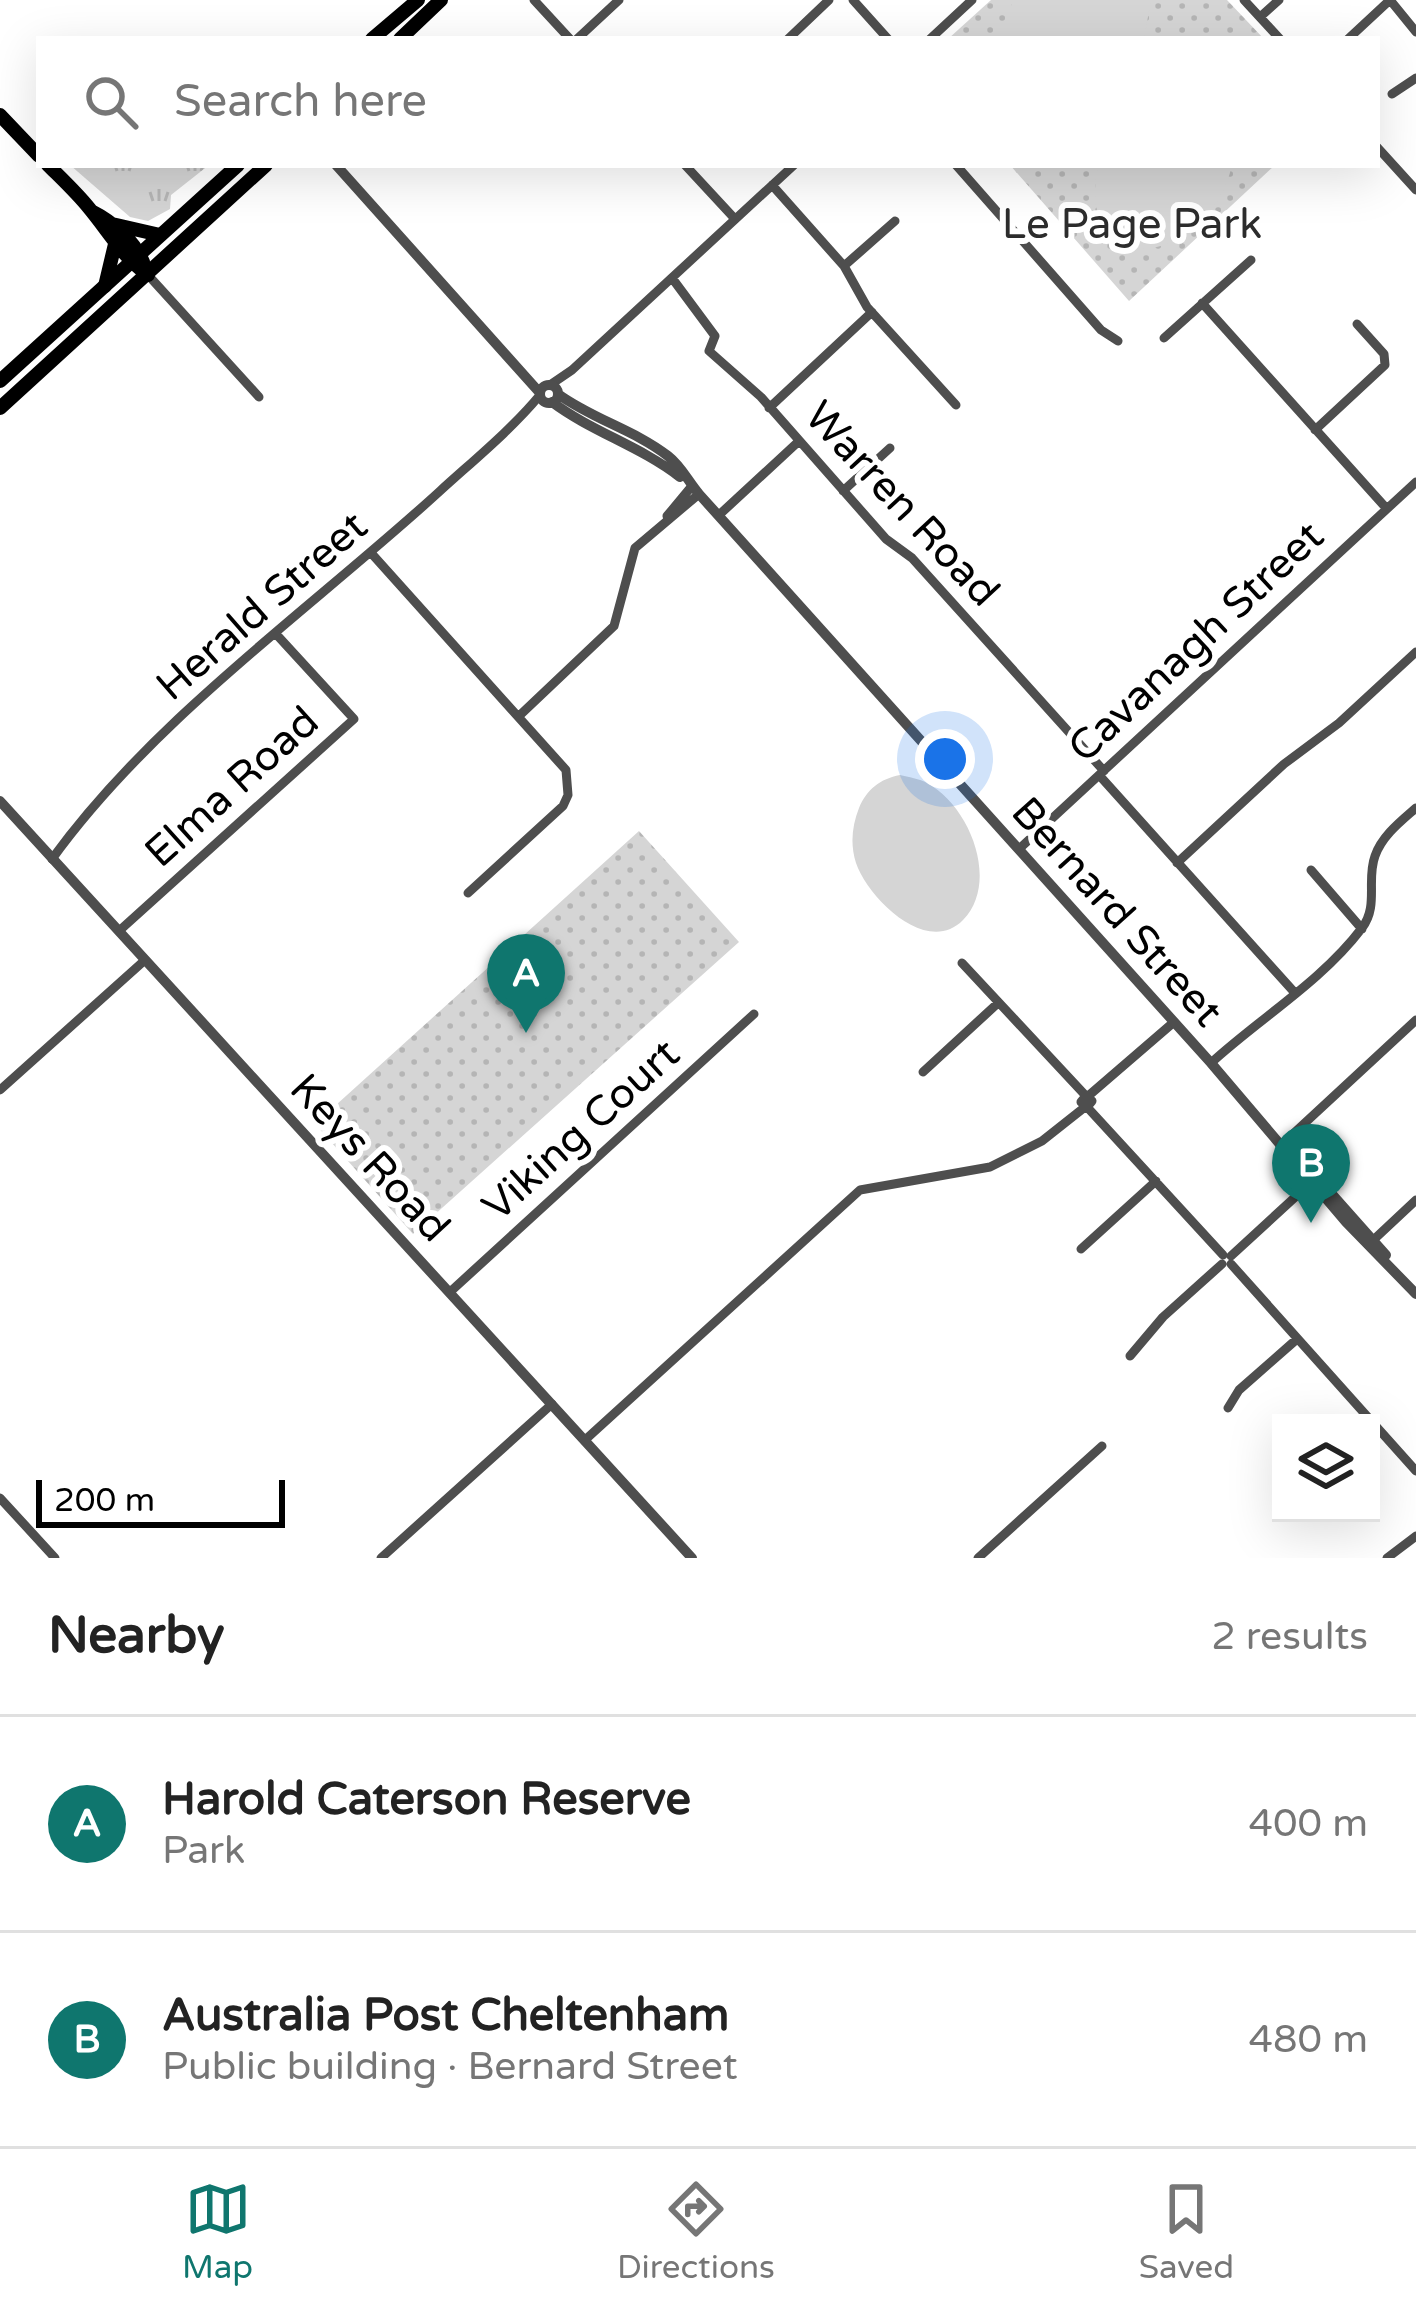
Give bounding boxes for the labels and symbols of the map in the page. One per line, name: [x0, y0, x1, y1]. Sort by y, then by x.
park label: Le Page Park: [1002, 199, 1262, 250]
street label: Warren Road: [794, 391, 1010, 617]
street label: Herald Street: [146, 501, 378, 711]
street label: Cavanagh Street: [1058, 511, 1334, 773]
street label: Elma Road: [135, 696, 329, 878]
your location: [915, 729, 975, 789]
street label: Bernard Street: [1001, 787, 1233, 1037]
pin: A: [487, 934, 565, 1033]
street label: Viking Court: [472, 1028, 690, 1232]
street label: Keys Road: [279, 1064, 460, 1253]
pin: B: [1272, 1124, 1350, 1223]
scale bar: [36, 1474, 285, 1527]

